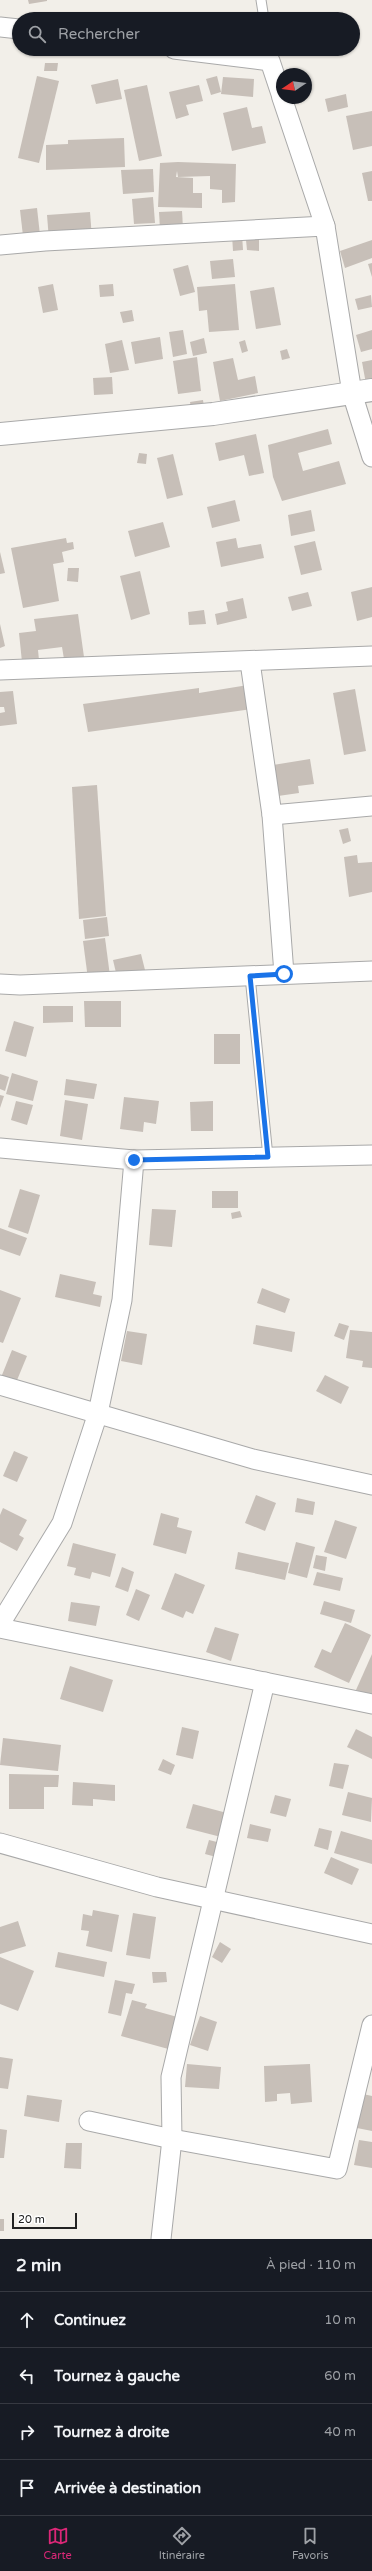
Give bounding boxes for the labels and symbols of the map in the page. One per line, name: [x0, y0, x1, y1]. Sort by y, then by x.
north arrow: [276, 68, 312, 104]
route start: [275, 965, 293, 983]
route end: [125, 1151, 143, 1169]
scale bar: [12, 2211, 77, 2230]

